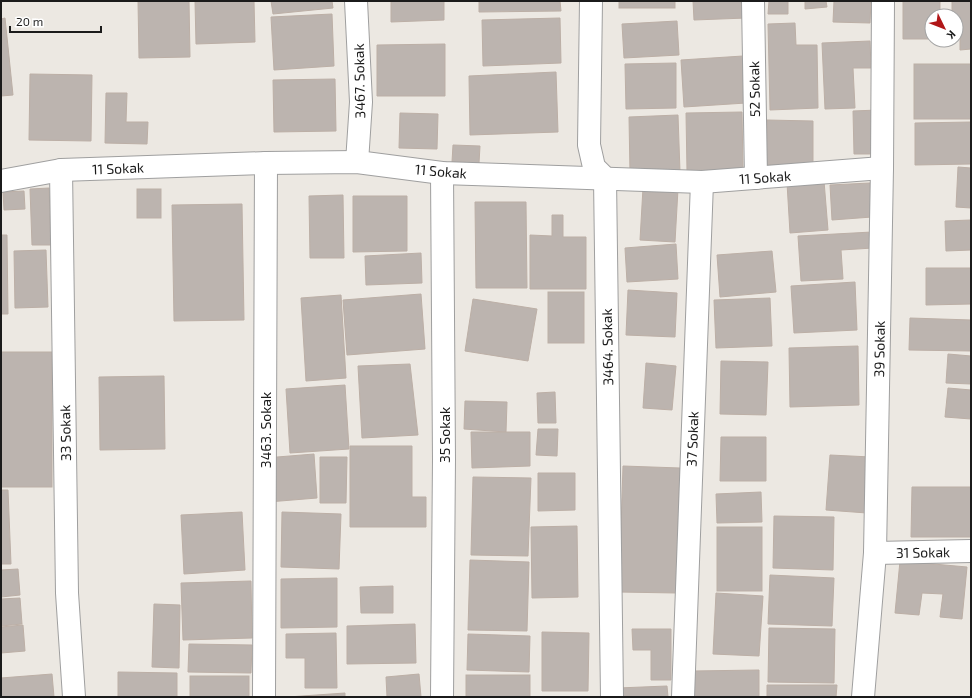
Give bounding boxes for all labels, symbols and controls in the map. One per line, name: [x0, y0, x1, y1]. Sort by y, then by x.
scale bar: [10, 8, 101, 34]
north arrow: [924, 8, 964, 48]
text: 20 m: [16, 14, 43, 28]
text: K: [945, 28, 959, 42]
street label: 3467. Sokak: [350, 43, 368, 119]
street label: 52 Sokak: [745, 61, 763, 117]
street label: 11 Sokak: [92, 159, 144, 177]
street label: 11 Sokak: [414, 160, 468, 182]
street label: 11 Sokak: [738, 167, 792, 187]
street label: 3464. Sokak: [598, 308, 616, 386]
street label: 39 Sokak: [870, 321, 888, 377]
street label: 3463. Sokak: [257, 392, 274, 468]
street label: 33 Sokak: [56, 405, 74, 461]
street label: 35 Sokak: [436, 407, 453, 463]
street label: 37 Sokak: [683, 411, 701, 467]
street label: 31 Sokak: [896, 543, 950, 561]

